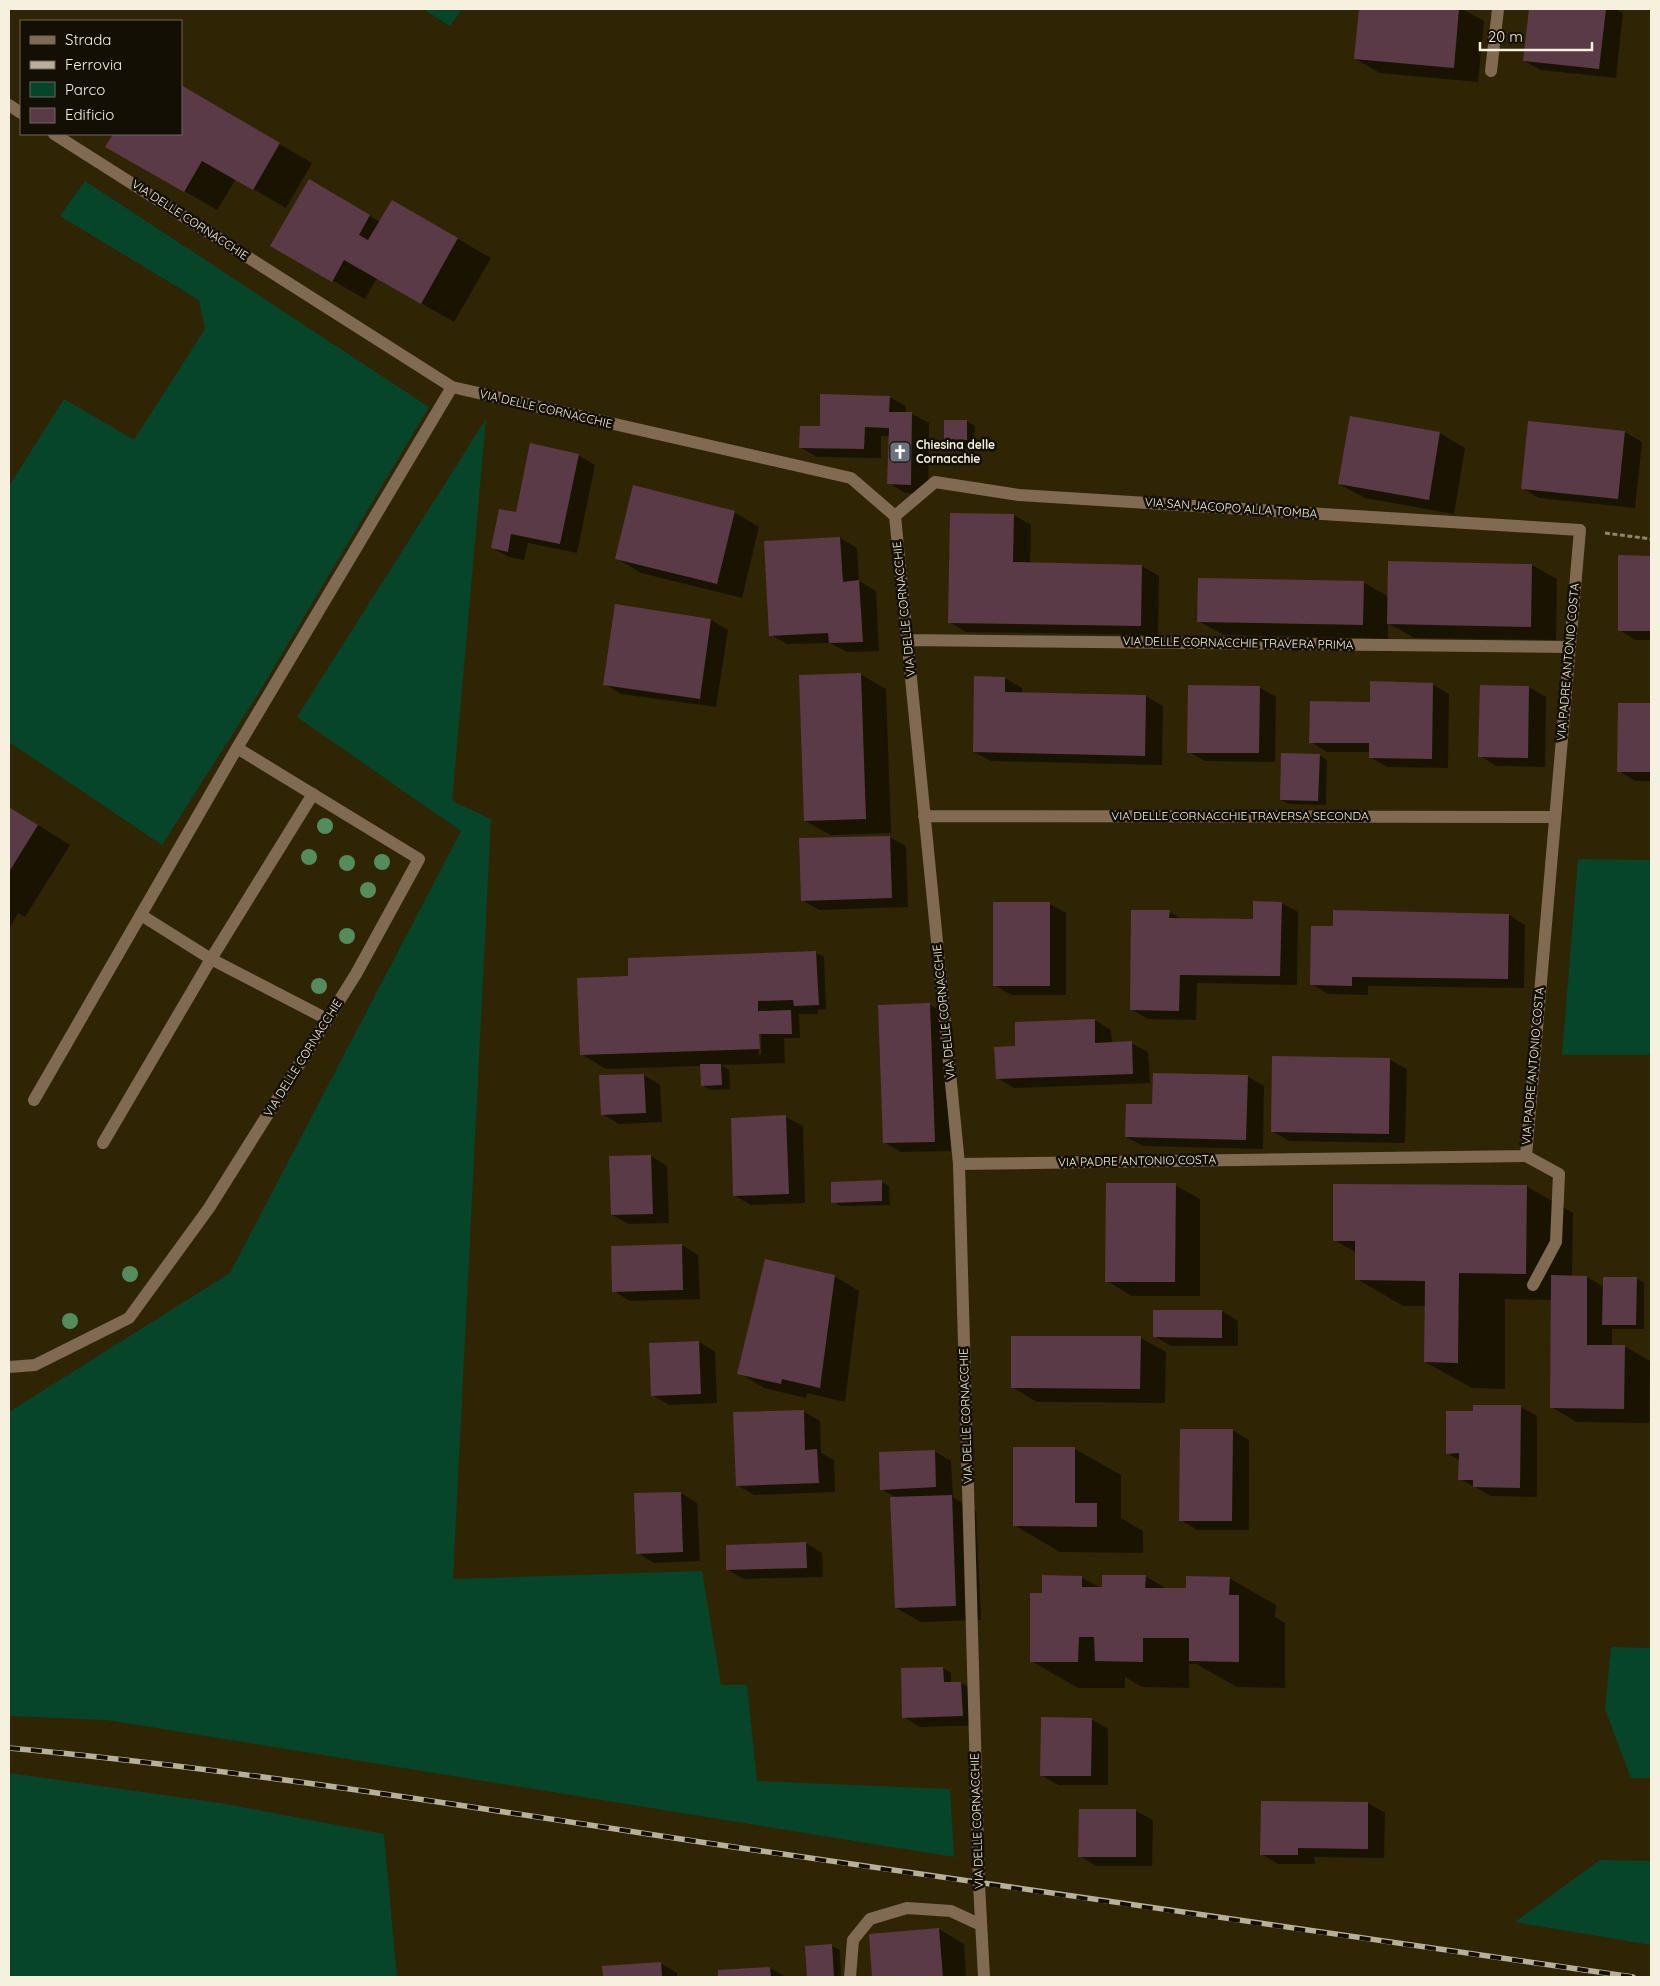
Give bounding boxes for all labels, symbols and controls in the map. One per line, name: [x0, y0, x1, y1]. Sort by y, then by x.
legend: [20, 20, 182, 135]
scale bar: [1480, 20, 1592, 52]
text: 20 m: [1488, 27, 1523, 46]
text: Strada: [65, 30, 111, 49]
text: Ferrovia: [65, 55, 122, 74]
text: Parco: [65, 80, 105, 99]
text: Edificio: [65, 105, 114, 124]
street label: VIA DELLE CORNACCHIE: [129, 176, 252, 263]
street label: VIA DELLE CORNACCHIE: [478, 386, 614, 431]
place label: Chiesina delle Cornacchie: [916, 437, 995, 466]
church icon: Chiesina delle Cornacchie: [888, 440, 912, 464]
street label: VIA SAN JACOPO ALLA TOMBA: [1144, 494, 1318, 521]
street label: VIA DELLE CORNACCHIE: [889, 540, 918, 677]
street label: VIA PADRE ANTONIO COSTA: [1553, 582, 1582, 741]
street label: VIA DELLE CORNACCHIE TRAVERA PRIMA: [1122, 633, 1354, 652]
street label: VIA DELLE CORNACCHIE TRAVERSA SECONDA: [1111, 808, 1369, 823]
street label: VIA DELLE CORNACCHIE: [929, 943, 958, 1080]
street label: VIA PADRE ANTONIO COSTA: [1518, 986, 1547, 1145]
street label: VIA DELLE CORNACCHIE: [260, 996, 345, 1119]
street label: VIA PADRE ANTONIO COSTA: [1058, 1152, 1216, 1169]
street label: VIA DELLE CORNACCHIE: [956, 1348, 975, 1484]
street label: VIA DELLE CORNACCHIE: [967, 1753, 986, 1889]

